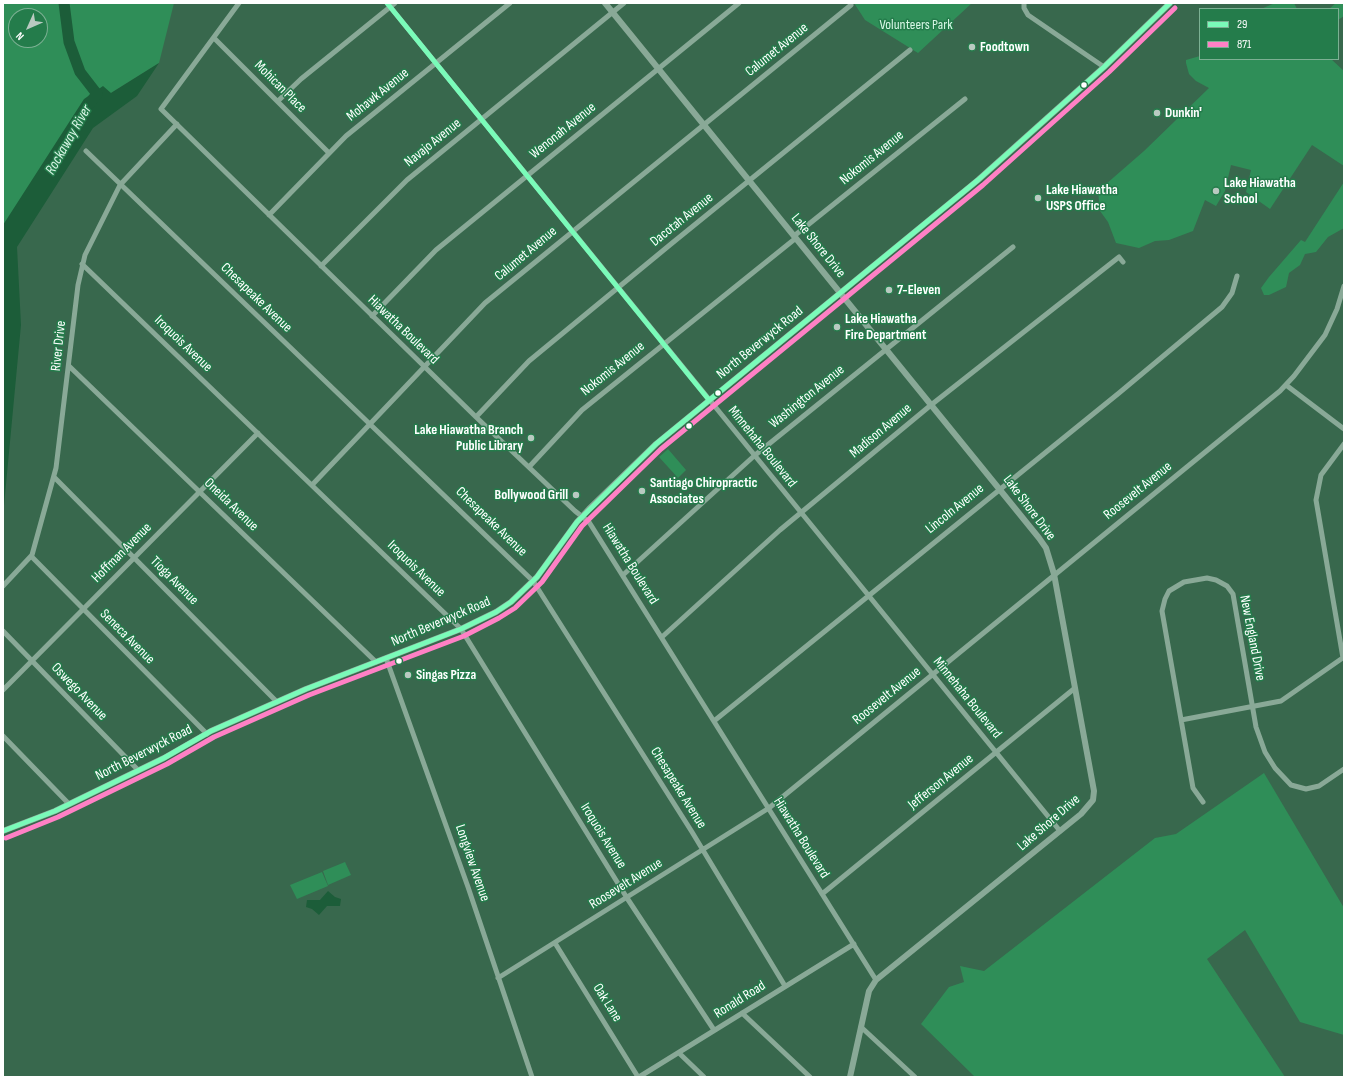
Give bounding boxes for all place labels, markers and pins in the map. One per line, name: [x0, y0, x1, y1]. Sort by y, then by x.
place label: Foodtown: [980, 39, 1029, 55]
marker: Foodtown: [967, 42, 977, 52]
unlabelled marker: [1079, 80, 1089, 90]
place label: Dunkin': [1165, 105, 1202, 121]
marker: Dunkin': [1152, 108, 1162, 118]
place label: Lake Hiawatha School: [1224, 175, 1296, 208]
place label: Lake Hiawatha USPS Office: [1046, 182, 1118, 214]
marker: Lake Hiawatha School: [1211, 186, 1221, 196]
marker: Lake Hiawatha USPS Office: [1033, 193, 1043, 203]
place label: 7-Eleven: [897, 282, 940, 298]
marker: 7-Eleven: [884, 285, 894, 295]
place label: Lake Hiawatha Fire Department: [845, 311, 926, 344]
marker: Lake Hiawatha Fire Department: [832, 322, 842, 332]
unlabelled marker: [713, 388, 723, 398]
unlabelled marker: [684, 421, 694, 431]
place label: Lake Hiawatha Branch Public Library: [414, 422, 523, 454]
marker: Lake Hiawatha Branch Public Library: [526, 433, 536, 443]
place label: Santiago Chiropractic Associates: [650, 475, 757, 508]
marker: Santiago Chiropractic Associates: [637, 486, 647, 496]
place label: Bollywood Grill: [495, 487, 568, 503]
marker: Bollywood Grill: [571, 490, 581, 500]
unlabelled marker: [394, 656, 404, 666]
place label: Singas Pizza: [416, 667, 476, 683]
marker: Singas Pizza: [403, 670, 413, 680]

